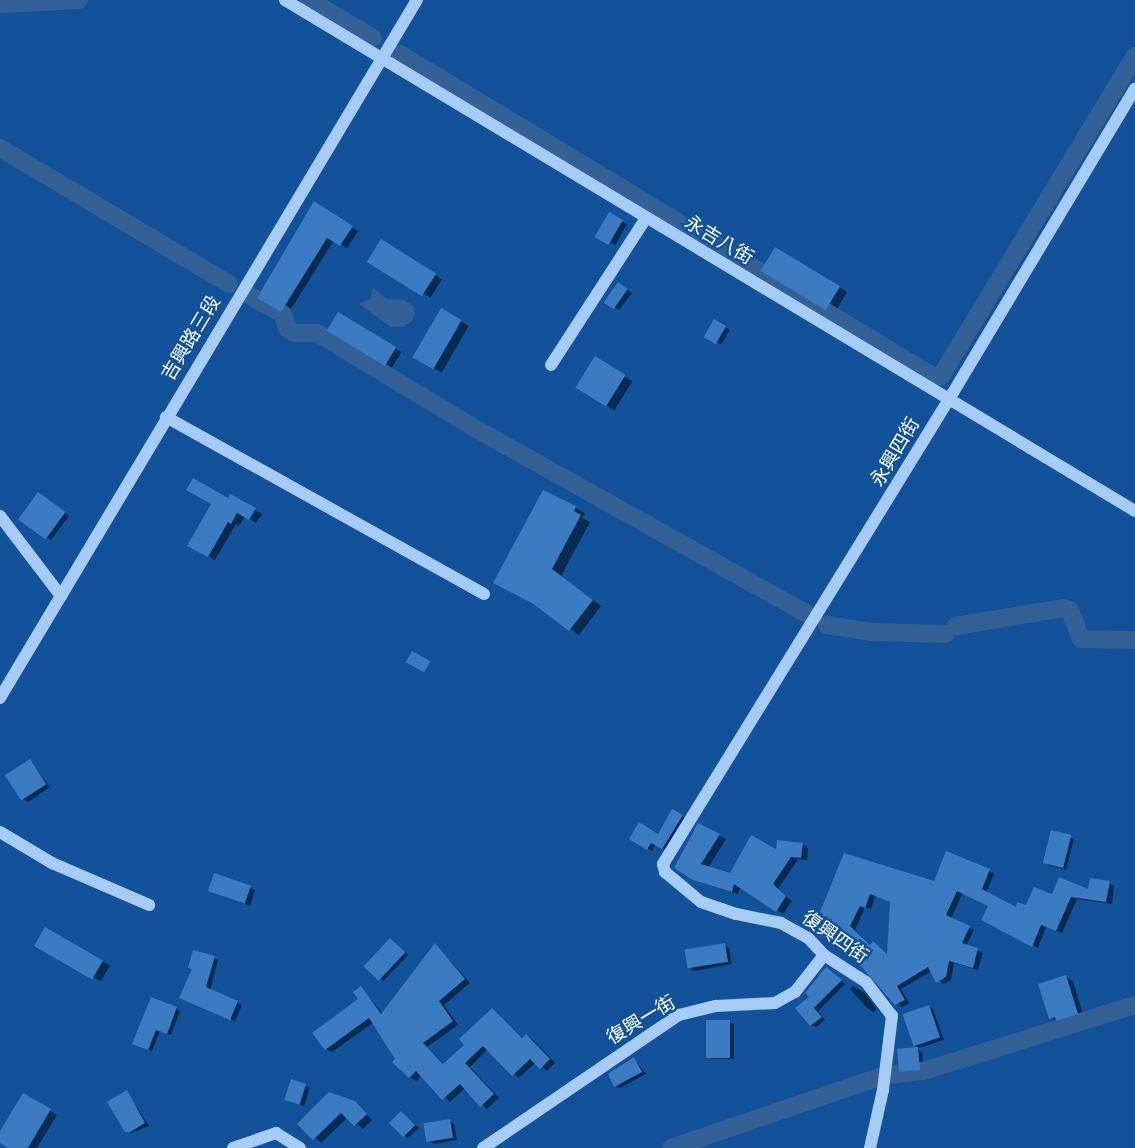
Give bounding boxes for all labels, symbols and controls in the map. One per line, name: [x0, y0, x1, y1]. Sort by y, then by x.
street label: 永吉八街: [681, 211, 757, 269]
street label: 吉興路三段: [157, 291, 225, 385]
street label: 永興四街: [866, 414, 924, 490]
street label: 復興四街: [797, 906, 873, 968]
street label: 復興一街: [603, 991, 679, 1049]

